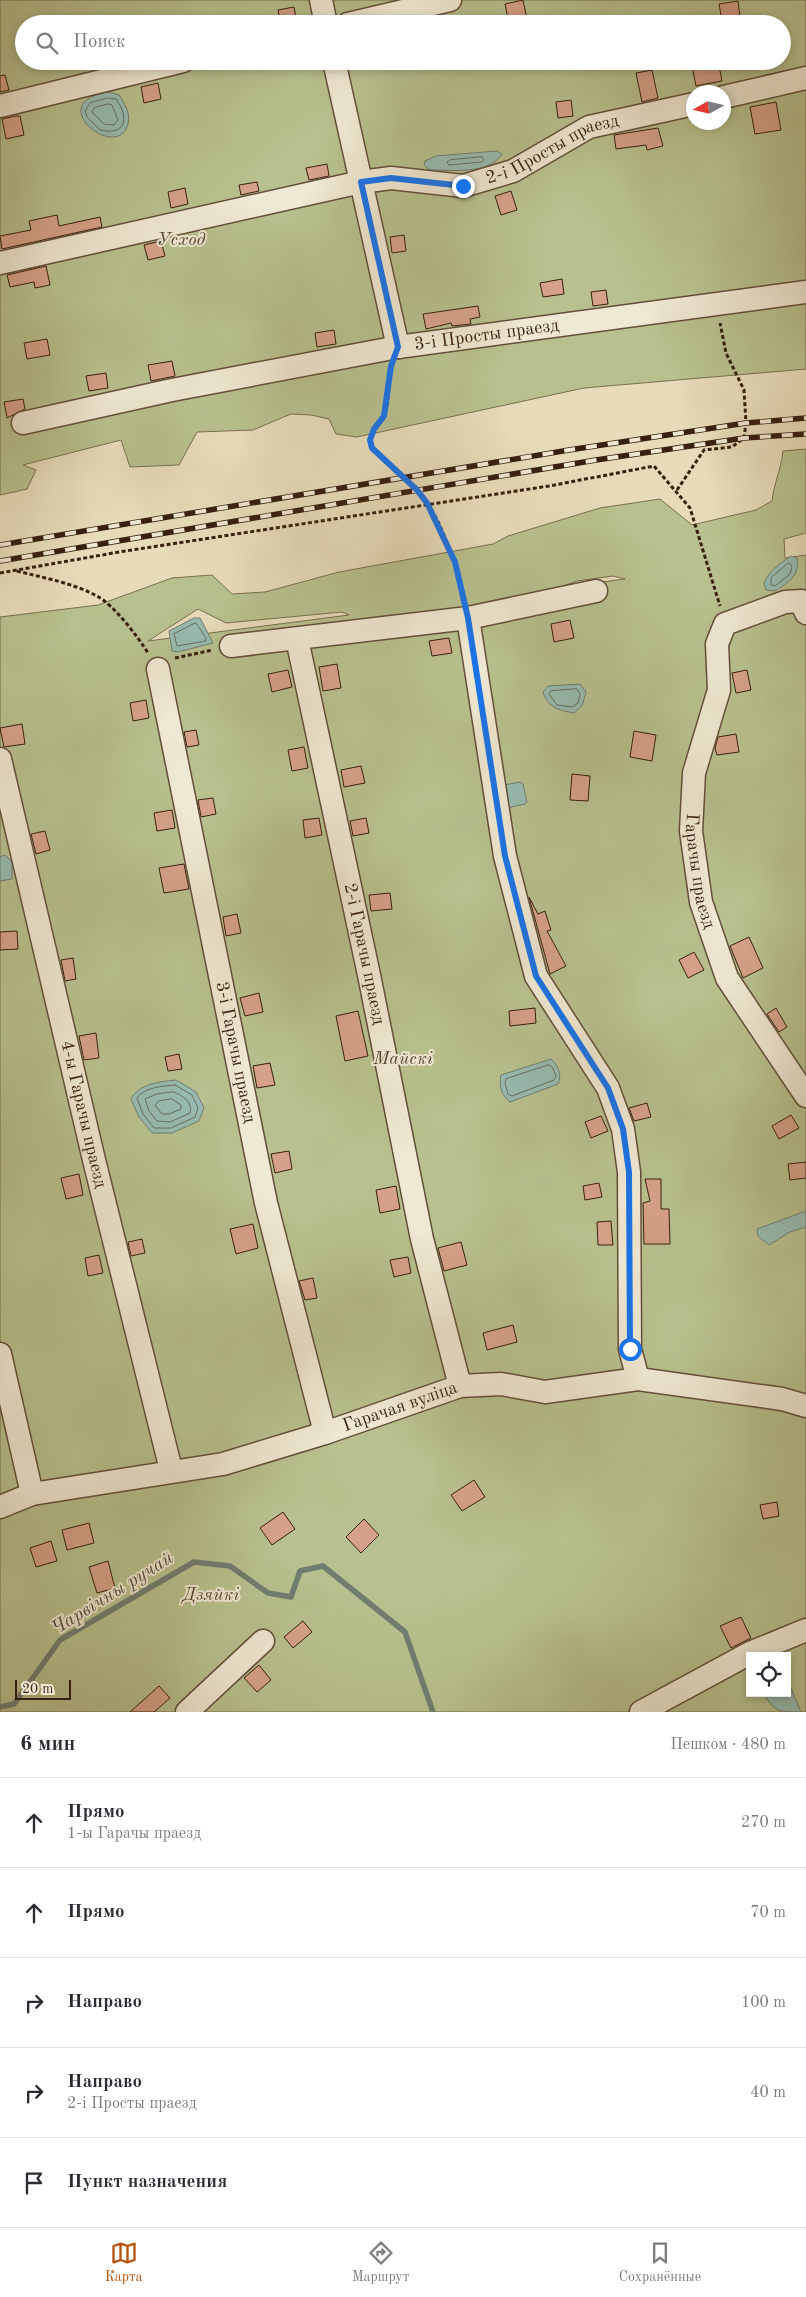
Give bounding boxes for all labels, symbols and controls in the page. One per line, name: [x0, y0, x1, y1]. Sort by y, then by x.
search box: [15, 15, 791, 70]
icon: search: [33, 29, 61, 57]
text: Поиск: [73, 33, 125, 52]
north arrow: [686, 85, 731, 130]
street label: 2-і Просты праезд: [484, 112, 621, 188]
route end: [452, 175, 475, 198]
park label: Усход: [156, 231, 206, 249]
street label: 3-і Просты праезд: [413, 316, 560, 354]
street label: Гарачы праезд: [682, 813, 718, 931]
street label: 2-і Гарачы праезд: [341, 882, 388, 1026]
street label: 3-і Гарачы праезд: [212, 980, 259, 1125]
street label: 4-ы Гарачы праезд: [57, 1039, 110, 1190]
park label: Майскі: [372, 1050, 433, 1068]
route start: [619, 1338, 642, 1361]
street label: Гарачая вуліца: [340, 1379, 460, 1435]
water label: Чарвічны ручай: [49, 1549, 177, 1639]
park label: Дзяйкі: [181, 1586, 239, 1604]
map controls: [746, 1652, 791, 1697]
button: locate: [746, 1652, 791, 1697]
scale bar: [15, 1677, 71, 1700]
text: 20 m: [22, 1682, 53, 1696]
text: 6 мин: [20, 1734, 75, 1755]
text: Пешком · 480 m: [670, 1737, 786, 1753]
text: Прямо: [67, 1803, 125, 1822]
icon: ahead: [20, 1809, 48, 1837]
text: 270 m: [741, 1815, 786, 1831]
text: 1-ы Гарачы праезд: [67, 1826, 201, 1842]
icon: ahead: [20, 1899, 48, 1927]
text: Прямо: [67, 1903, 125, 1922]
text: 70 m: [750, 1905, 786, 1921]
icon: right: [20, 1989, 48, 2017]
text: Направо: [67, 1993, 142, 2012]
text: 100 m: [741, 1995, 786, 2011]
text: Направо: [67, 2073, 142, 2092]
icon: right: [20, 2079, 48, 2107]
text: 40 m: [750, 2085, 786, 2101]
text: 2-і Просты праезд: [67, 2096, 197, 2112]
icon: arrive: [20, 2169, 48, 2197]
text: Пункт назначения: [67, 2173, 227, 2192]
tab: Карта: [105, 2239, 143, 2286]
tab: Маршрут: [352, 2239, 409, 2286]
tab: Сохранённые: [619, 2239, 701, 2286]

